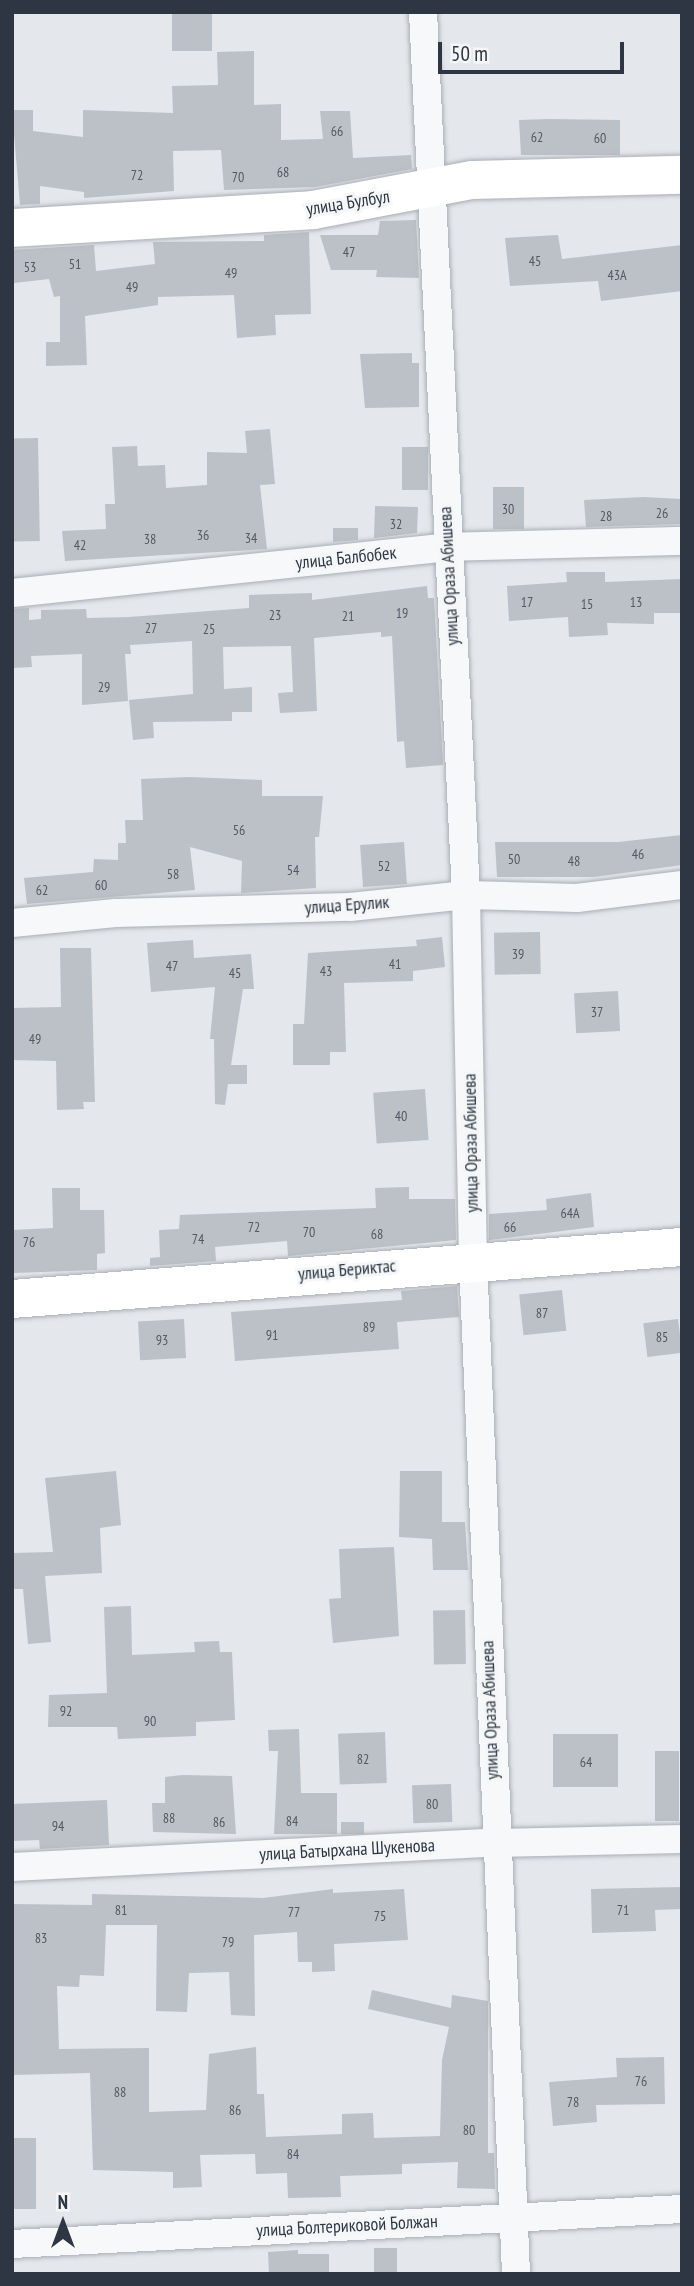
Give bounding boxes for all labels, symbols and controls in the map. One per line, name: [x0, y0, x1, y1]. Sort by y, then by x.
scale bar: [442, 28, 628, 72]
text: 50 m: [451, 40, 488, 67]
house number: 66: [331, 123, 343, 139]
house number: 62: [531, 129, 543, 145]
house number: 60: [594, 130, 606, 146]
house number: 68: [277, 164, 289, 180]
house number: 72: [131, 167, 143, 183]
house number: 70: [232, 169, 244, 185]
street label: улица Булбул: [305, 186, 391, 220]
house number: 47: [343, 244, 355, 260]
house number: 45: [529, 253, 541, 269]
house number: 51: [69, 256, 81, 272]
house number: 53: [24, 259, 36, 275]
house number: 49: [225, 265, 237, 281]
house number: 43А: [607, 267, 627, 283]
house number: 49: [126, 279, 138, 295]
house number: 30: [502, 501, 514, 517]
house number: 26: [656, 505, 668, 521]
street label: улица Ораза Абишева: [435, 506, 463, 646]
house number: 28: [600, 508, 612, 524]
house number: 32: [390, 516, 402, 532]
house number: 36: [197, 527, 209, 543]
house number: 34: [245, 530, 257, 546]
house number: 38: [144, 531, 156, 547]
house number: 42: [74, 537, 86, 553]
street label: улица Балбобек: [295, 542, 397, 574]
house number: 17: [521, 594, 533, 610]
house number: 13: [630, 594, 642, 610]
house number: 15: [581, 596, 593, 612]
house number: 19: [396, 605, 408, 621]
house number: 23: [269, 607, 281, 623]
house number: 21: [342, 608, 354, 624]
house number: 27: [145, 620, 157, 636]
house number: 25: [203, 621, 215, 637]
house number: 29: [98, 679, 110, 695]
house number: 56: [233, 822, 245, 838]
house number: 46: [632, 846, 644, 862]
house number: 50: [508, 851, 520, 867]
house number: 48: [568, 853, 580, 869]
house number: 52: [378, 858, 390, 874]
house number: 54: [287, 862, 299, 878]
house number: 58: [167, 866, 179, 882]
house number: 60: [95, 877, 107, 893]
house number: 62: [36, 882, 48, 898]
street label: улица Ерулик: [304, 891, 390, 919]
house number: 39: [512, 946, 524, 962]
house number: 41: [389, 956, 401, 972]
house number: 47: [166, 958, 178, 974]
house number: 43: [320, 963, 332, 979]
house number: 45: [229, 965, 241, 981]
house number: 37: [591, 1004, 603, 1020]
house number: 49: [29, 1031, 41, 1047]
street label: улица Ораза Абишева: [459, 1073, 483, 1213]
house number: 40: [395, 1108, 407, 1124]
house number: 64А: [560, 1205, 580, 1221]
house number: 72: [248, 1219, 260, 1235]
house number: 66: [504, 1219, 516, 1235]
house number: 70: [303, 1224, 315, 1240]
house number: 68: [371, 1226, 383, 1242]
house number: 74: [192, 1231, 204, 1247]
house number: 76: [23, 1234, 35, 1250]
street label: улица Бериктас: [297, 1255, 397, 1285]
house number: 87: [536, 1305, 548, 1321]
house number: 89: [363, 1319, 375, 1335]
house number: 91: [266, 1327, 278, 1343]
house number: 85: [656, 1329, 668, 1345]
house number: 93: [156, 1332, 168, 1348]
street label: улица Ораза Абишева: [477, 1640, 503, 1780]
house number: 92: [60, 1703, 72, 1719]
house number: 90: [144, 1713, 156, 1729]
house number: 82: [357, 1751, 369, 1767]
house number: 64: [580, 1754, 592, 1770]
house number: 80: [426, 1796, 438, 1812]
house number: 88: [163, 1810, 175, 1826]
house number: 84: [286, 1813, 298, 1829]
house number: 86: [213, 1814, 225, 1830]
house number: 94: [52, 1818, 64, 1834]
street label: улица Батырхана Шукенова: [259, 1835, 435, 1865]
house number: 81: [115, 1902, 127, 1918]
house number: 71: [617, 1902, 629, 1918]
house number: 77: [288, 1904, 300, 1920]
house number: 75: [374, 1908, 386, 1924]
house number: 83: [35, 1930, 47, 1946]
house number: 79: [222, 1934, 234, 1950]
house number: 76: [635, 2073, 647, 2089]
house number: 88: [114, 2084, 126, 2100]
house number: 78: [567, 2094, 579, 2110]
house number: 86: [229, 2102, 241, 2118]
house number: 80: [463, 2122, 475, 2138]
house number: 84: [287, 2146, 299, 2162]
north arrow: [28, 2188, 98, 2258]
text: N: [58, 2190, 68, 2214]
street label: улица Болтериковой Болжан: [256, 2210, 438, 2242]

